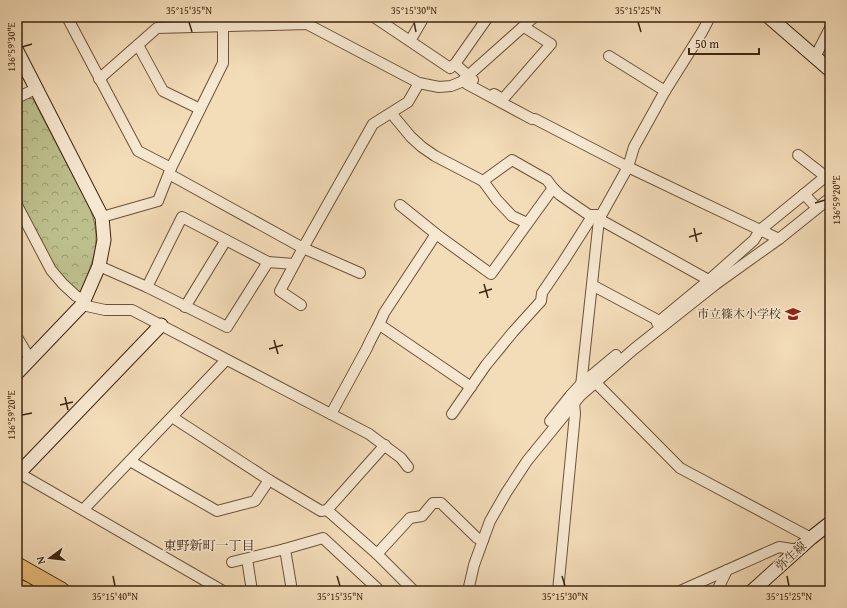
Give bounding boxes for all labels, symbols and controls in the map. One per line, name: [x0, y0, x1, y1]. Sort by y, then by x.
text: 35°15'35"N: [166, 3, 212, 18]
text: 35°15'30"N: [391, 3, 437, 18]
text: 35°15'25"N: [615, 3, 661, 18]
text: 136°59'30"E: [4, 22, 19, 72]
scale bar: [689, 30, 759, 56]
text: 50 m: [695, 35, 719, 52]
text: 136°59'20"E: [829, 175, 844, 225]
place label: 市立篠木小学校: [697, 305, 781, 322]
school or university icon: 市立篠木小学校: [784, 305, 802, 323]
text: 136°59'20"E: [4, 390, 19, 440]
district label: 東野新町一丁目: [163, 536, 255, 555]
street label: 弥生線: [772, 537, 810, 574]
north arrow: [30, 538, 70, 578]
text: N: [31, 554, 49, 566]
text: 35°15'40"N: [92, 589, 138, 604]
text: 35°15'35"N: [317, 589, 363, 604]
text: 35°15'30"N: [542, 589, 588, 604]
text: 35°15'25"N: [766, 589, 812, 604]

